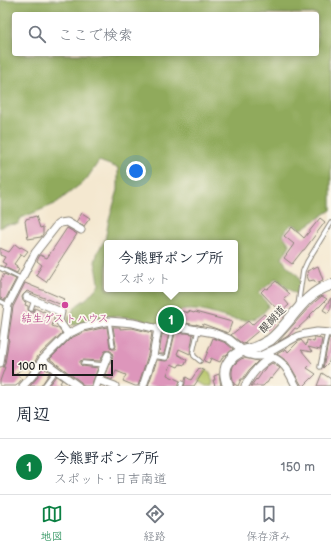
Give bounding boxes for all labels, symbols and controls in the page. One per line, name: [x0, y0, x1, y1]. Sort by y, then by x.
search box: [12, 12, 319, 56]
icon: search: [26, 23, 48, 45]
text: ここで検索: [58, 26, 133, 45]
your location: [126, 161, 146, 181]
popup: [104, 240, 238, 292]
text: 今熊野ポンプ所: [118, 249, 224, 268]
text: スポット: [118, 271, 171, 287]
marker: 結生ゲストハウス: [60, 300, 70, 310]
street label: 醍醐道: [256, 303, 288, 336]
pin: 1: [158, 305, 184, 335]
place label: 結生ゲストハウス: [21, 312, 109, 325]
scale bar: [12, 358, 113, 377]
text: 100 m: [18, 360, 47, 373]
text: 周辺: [16, 405, 50, 425]
text: 今熊野ポンプ所: [54, 449, 159, 468]
text: 1: [26, 459, 32, 475]
text: 150 m: [281, 459, 315, 475]
text: スポット · 日吉南道: [54, 471, 166, 487]
tab: 地図: [41, 503, 63, 543]
tab: 経路: [144, 503, 166, 543]
tab: 保存済み: [247, 503, 291, 543]

